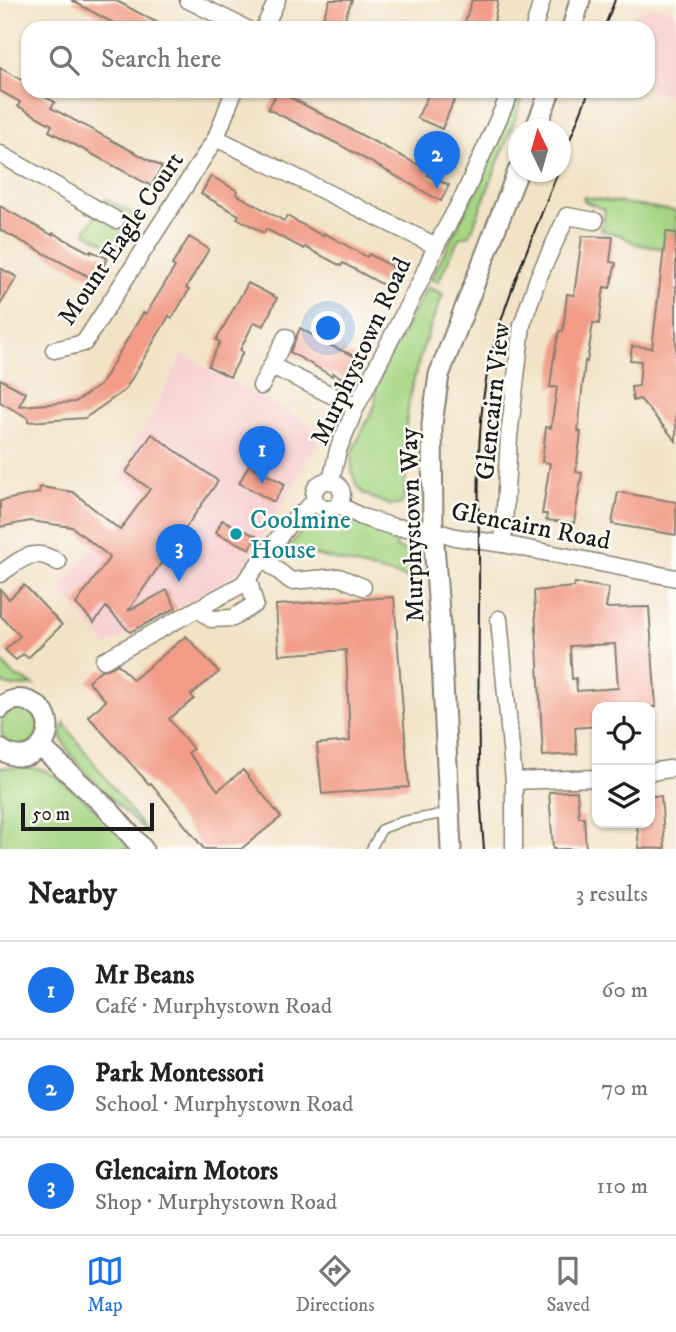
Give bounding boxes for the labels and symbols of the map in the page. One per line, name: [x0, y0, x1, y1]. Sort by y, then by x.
north arrow: [508, 119, 571, 182]
pin: 2: [414, 131, 460, 189]
street label: Mount Eagle Court: [51, 146, 192, 332]
street label: Murphystown Road: [303, 252, 419, 451]
your location: [311, 311, 345, 345]
street label: Glencairn View: [469, 320, 518, 482]
pin: 1: [239, 426, 285, 484]
street label: Murphystown Way: [393, 426, 432, 623]
street label: Glencairn Road: [448, 495, 613, 558]
place label: Coolmine House: [250, 504, 351, 567]
pin: 3: [156, 524, 202, 582]
marker: Coolmine House: [228, 526, 244, 542]
scale bar: [21, 800, 154, 832]

